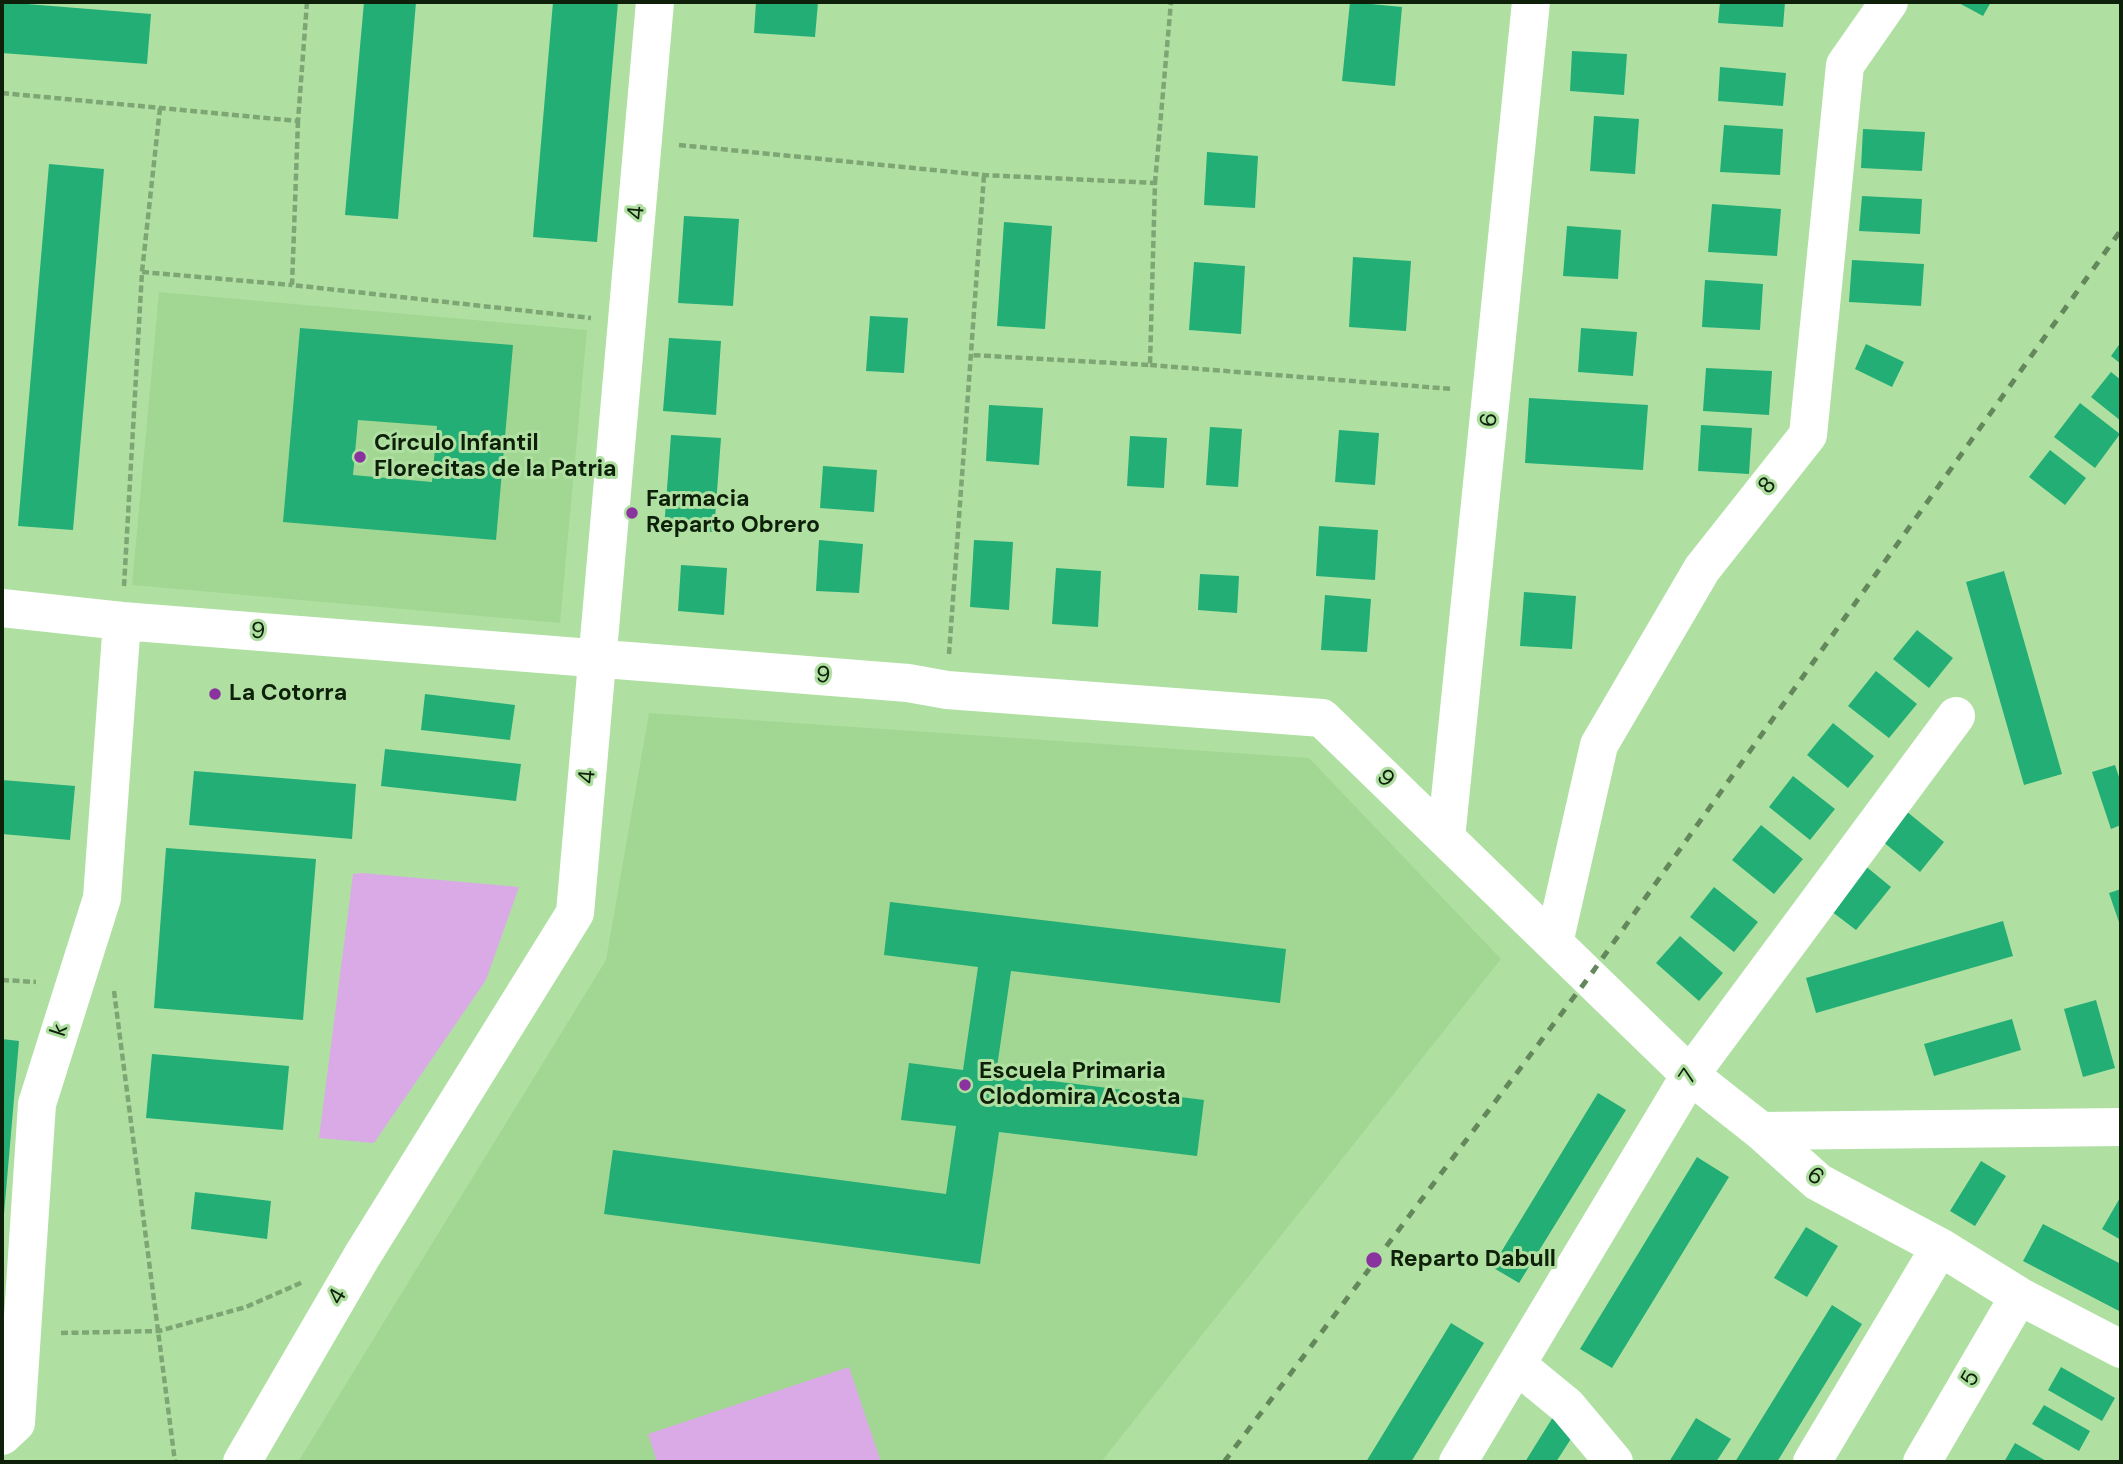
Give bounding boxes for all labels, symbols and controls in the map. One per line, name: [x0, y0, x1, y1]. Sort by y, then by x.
street label: 4: [623, 205, 651, 221]
street label: 6: [1476, 411, 1504, 429]
place label: Círculo Infantil Florecitas de la Patria: [374, 430, 617, 484]
marker: Círculo Infantil Florecitas de la Patria: [352, 449, 368, 465]
street label: 8: [1753, 472, 1783, 500]
place label: Farmacia Reparto Obrero: [646, 486, 820, 540]
marker: Farmacia Reparto Obrero: [624, 505, 640, 521]
street label: 9: [250, 618, 266, 646]
street label: 9: [815, 662, 831, 690]
place label: La Cotorra: [229, 680, 347, 708]
marker: La Cotorra: [207, 686, 223, 702]
street label: 9: [1370, 764, 1400, 794]
street label: 4: [574, 769, 602, 785]
street label: k: [45, 1020, 75, 1040]
place label: Escuela Primaria Clodomira Acosta: [979, 1058, 1181, 1112]
street label: 7: [1674, 1064, 1704, 1090]
marker: Escuela Primaria Clodomira Acosta: [957, 1077, 973, 1093]
street label: 6: [1801, 1162, 1829, 1192]
place label: Reparto Dabull: [1390, 1246, 1556, 1274]
marker: Reparto Dabull: [1364, 1250, 1384, 1270]
street label: 4: [323, 1284, 353, 1310]
street label: 5: [1956, 1366, 1986, 1392]

